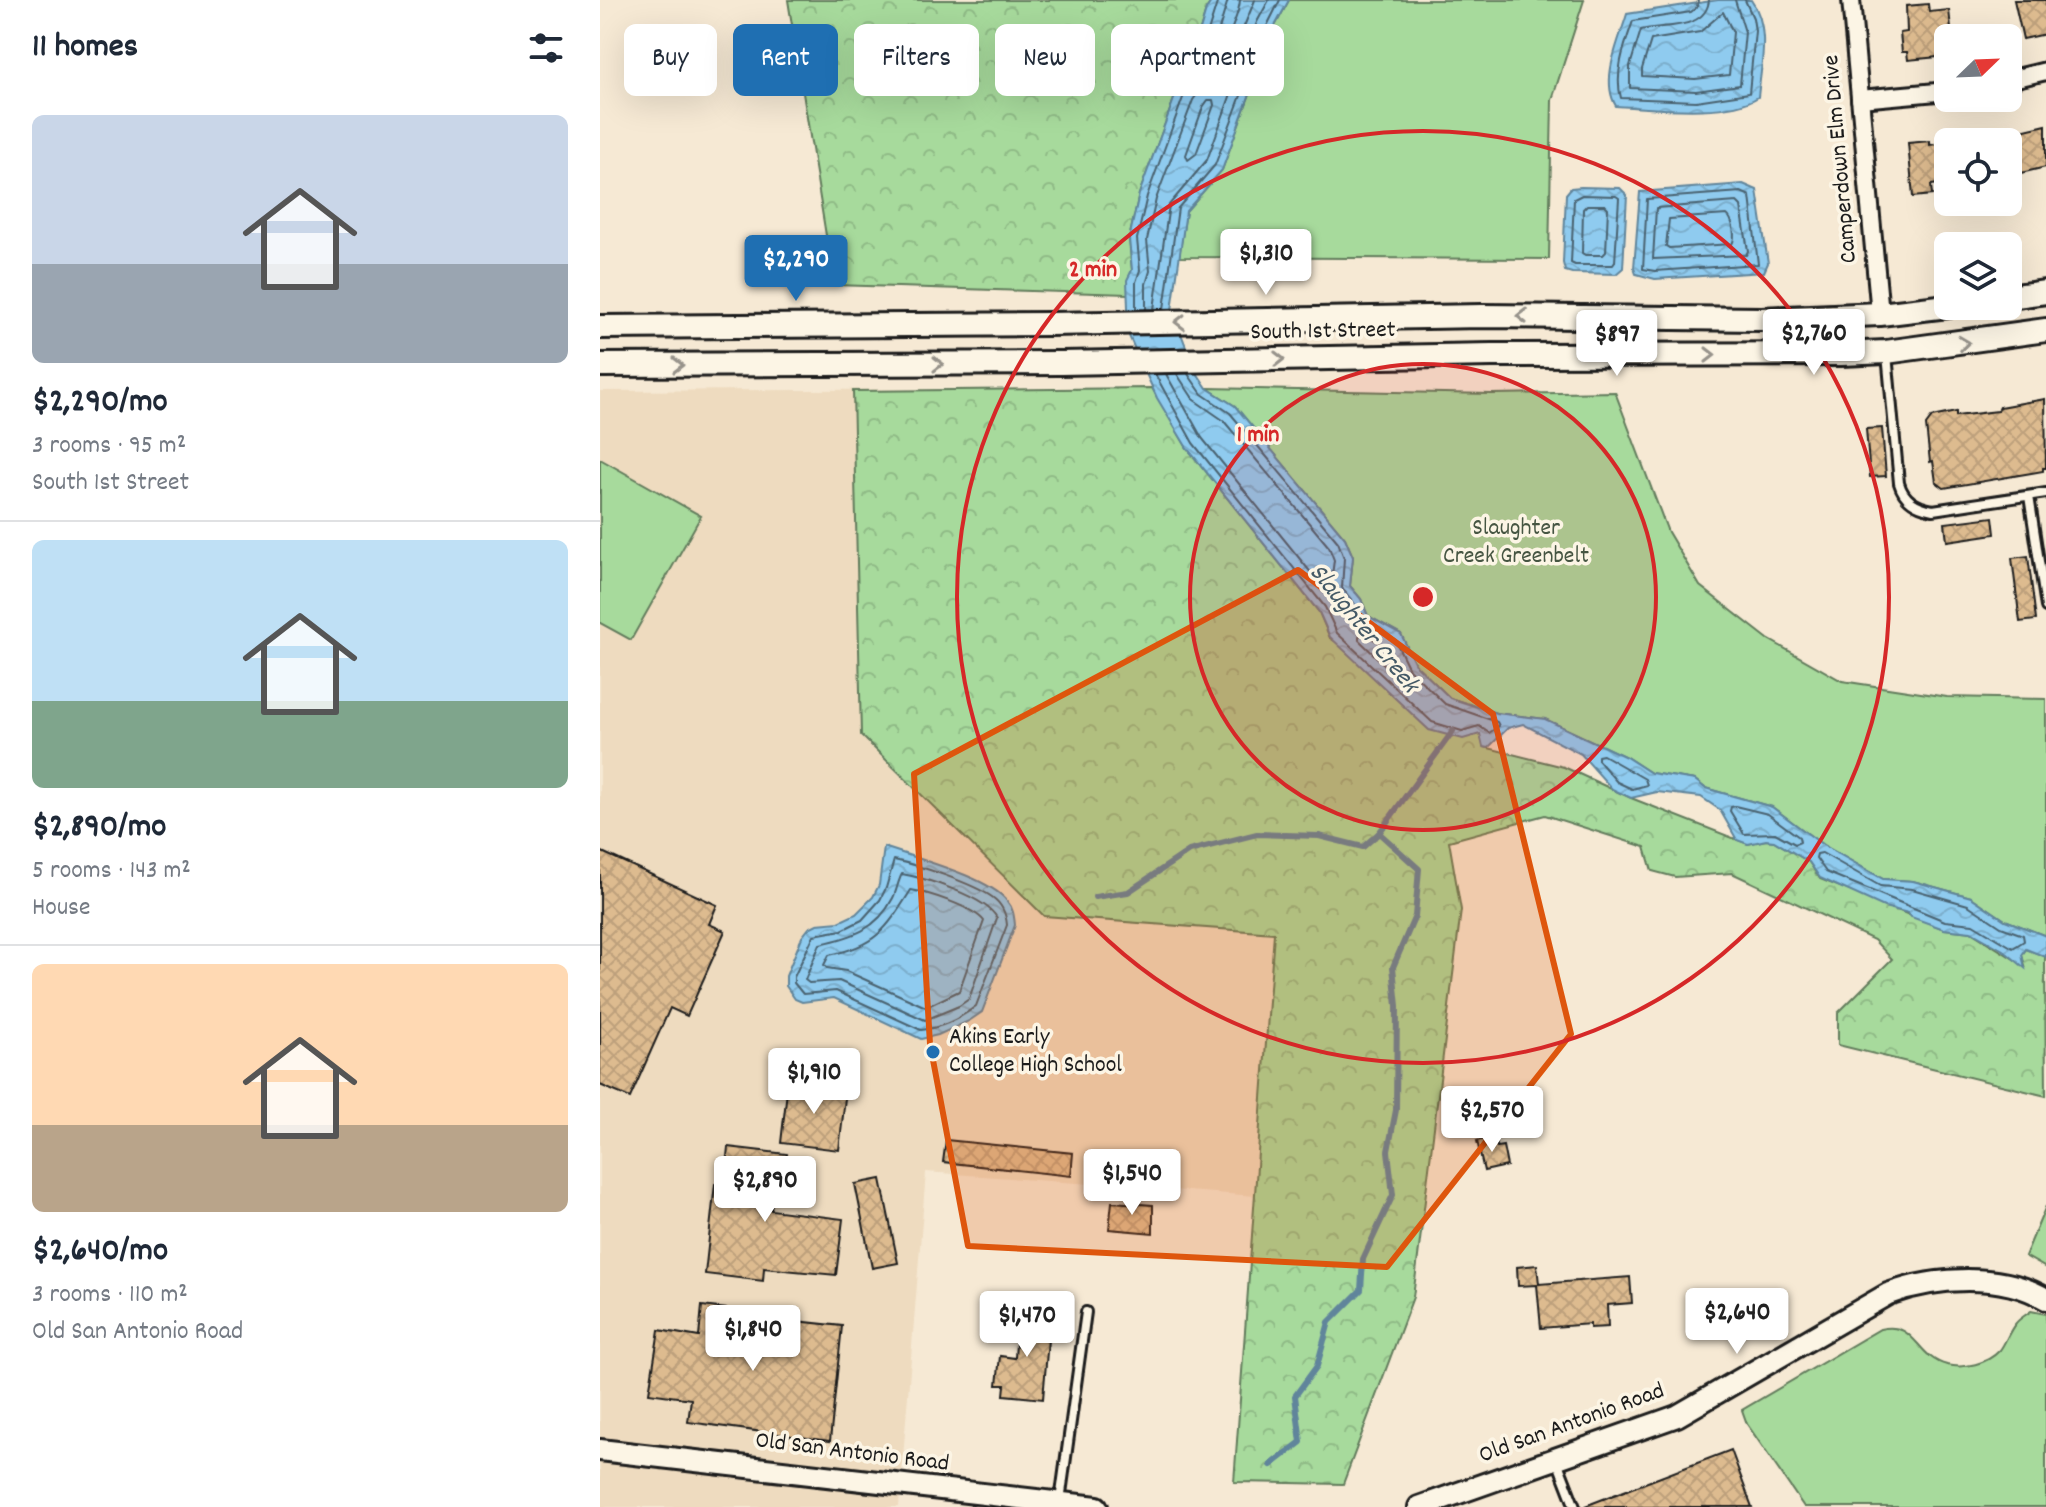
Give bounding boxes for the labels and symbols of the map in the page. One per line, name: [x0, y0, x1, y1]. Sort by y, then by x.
north arrow: [1934, 24, 2022, 112]
street label: Camperdown Elm Drive: [1815, 53, 1867, 265]
pin: $1,310: [1201, 229, 1331, 297]
pin: $2,290: [731, 235, 861, 303]
text: 2 min: [1069, 254, 1117, 288]
one-way arrow: [1515, 307, 1528, 325]
pin: $2,760: [1749, 309, 1879, 377]
pin: $897: [1570, 310, 1664, 378]
one-way arrow: [1173, 313, 1186, 330]
street label: South 1st Street: [1250, 314, 1396, 350]
one-way arrow: [1957, 335, 1971, 352]
one-way arrow: [1704, 346, 1717, 364]
one-way arrow: [1273, 350, 1286, 368]
one-way arrow: [932, 355, 945, 373]
one-way arrow: [672, 356, 685, 374]
text: 1 min: [1237, 419, 1279, 453]
park label: Slaughter Creek Greenbelt: [1443, 512, 1589, 574]
water label: Slaughter Creek: [1299, 556, 1428, 703]
centre of rings: [1409, 583, 1437, 611]
place label: Akins Early College High School: [949, 1021, 1122, 1083]
marker: Akins Early College High School: [924, 1043, 942, 1061]
pin: $1,910: [749, 1048, 879, 1116]
pin: $2,570: [1427, 1086, 1557, 1154]
pin: $1,540: [1067, 1149, 1197, 1217]
pin: $2,890: [700, 1156, 830, 1224]
pin: $2,640: [1672, 1288, 1802, 1356]
pin: $1,470: [962, 1291, 1092, 1359]
pin: $1,840: [688, 1305, 818, 1373]
street label: Old San Antonio Road: [1475, 1375, 1669, 1473]
street label: Old San Antonio Road: [753, 1424, 951, 1482]

